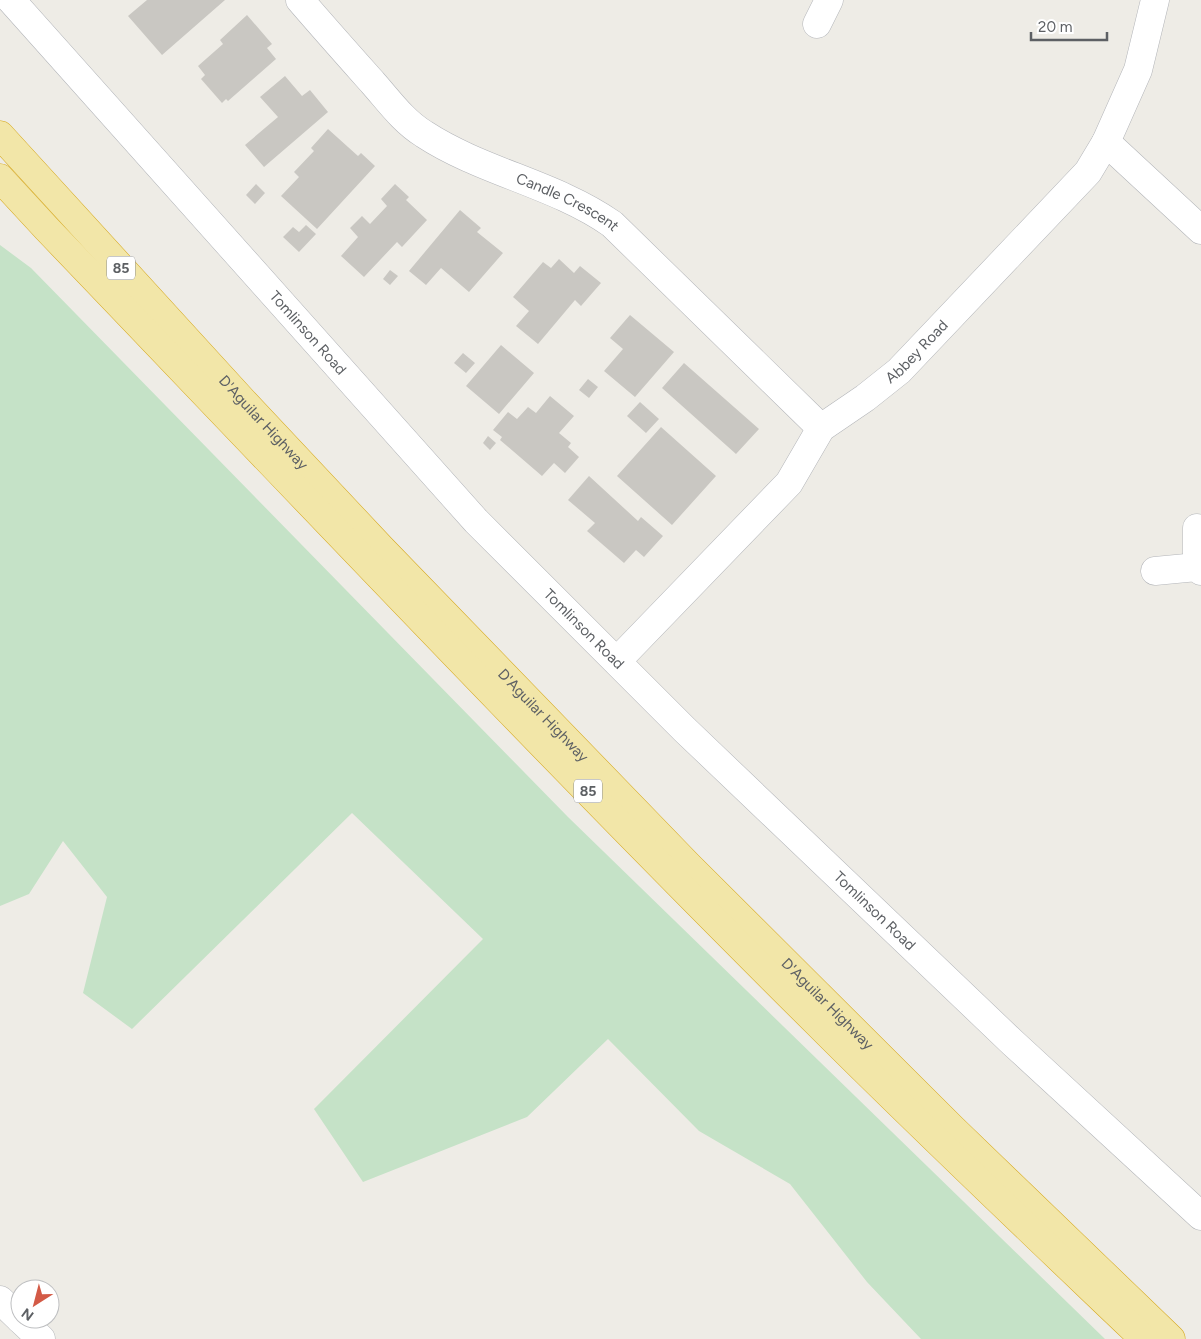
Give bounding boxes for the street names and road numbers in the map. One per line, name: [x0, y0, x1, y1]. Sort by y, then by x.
street label: Candle Crescent: [514, 169, 623, 235]
road number: 85: [107, 256, 135, 280]
street label: Tomlinson Road: [266, 287, 350, 378]
street label: Abbey Road: [882, 316, 952, 387]
street label: D'Aguilar Highway: [215, 372, 312, 474]
street label: Tomlinson Road: [540, 585, 628, 673]
street label: D'Aguilar Highway: [494, 665, 592, 766]
road number: 85: [574, 779, 602, 802]
street label: Tomlinson Road: [830, 868, 919, 954]
street label: D'Aguilar Highway: [778, 954, 877, 1054]

